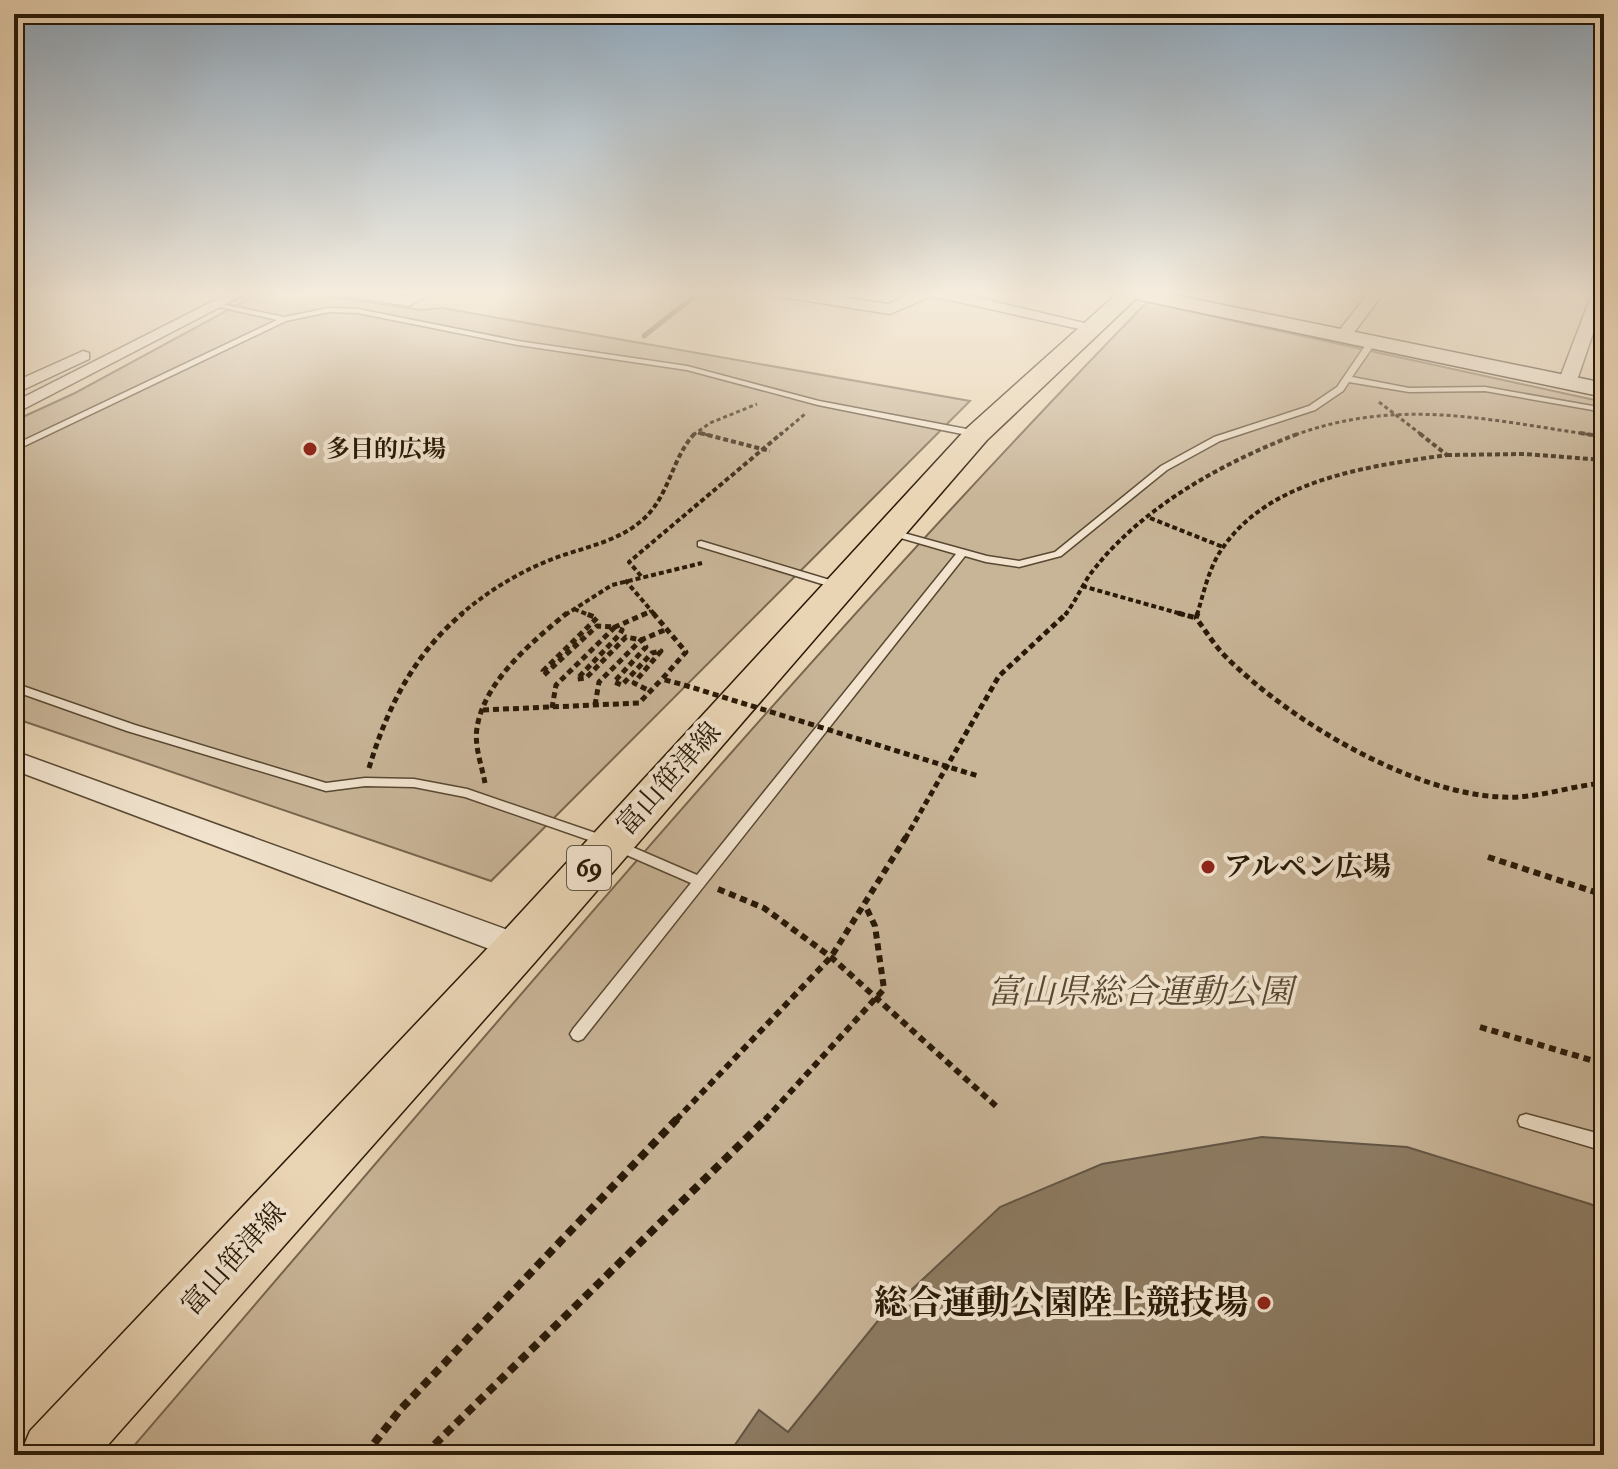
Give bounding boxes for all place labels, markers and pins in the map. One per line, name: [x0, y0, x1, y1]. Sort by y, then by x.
place label: 多目的広場: [326, 434, 446, 465]
marker: 多目的広場: [301, 440, 319, 458]
place label: アルペン広場: [1224, 850, 1391, 885]
marker: アルペン広場: [1199, 858, 1217, 876]
place label: 総合運動公園陸上競技場: [874, 1282, 1248, 1325]
marker: 総合運動公園陸上競技場: [1255, 1294, 1273, 1312]

